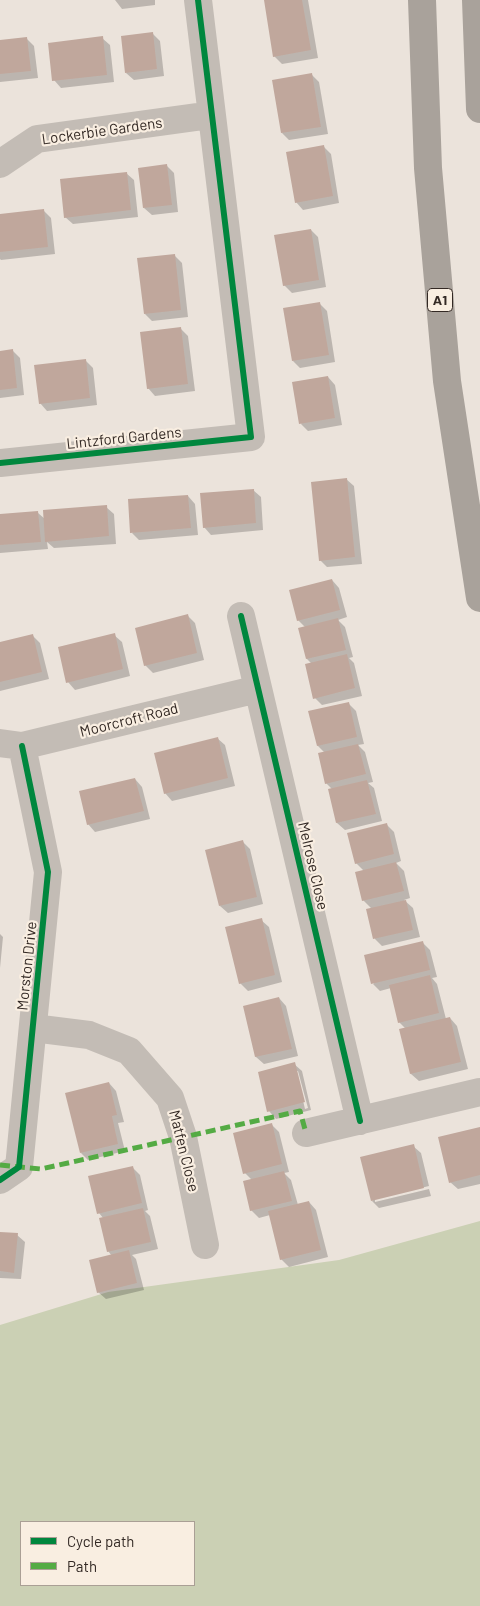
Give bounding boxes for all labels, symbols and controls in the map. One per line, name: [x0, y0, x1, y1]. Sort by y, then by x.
street label: Lockerbie Gardens: [40, 114, 164, 148]
road number: A1: [428, 288, 452, 312]
street label: Lintzford Gardens: [66, 423, 182, 453]
street label: Moorcroft Road: [78, 699, 180, 741]
street label: Melrose Close: [294, 820, 332, 912]
street label: Morston Drive: [13, 921, 41, 1011]
street label: Matfen Close: [165, 1108, 203, 1194]
legend: [20, 1521, 195, 1586]
text: Cycle path: [67, 1532, 134, 1550]
text: Path: [67, 1557, 97, 1575]

